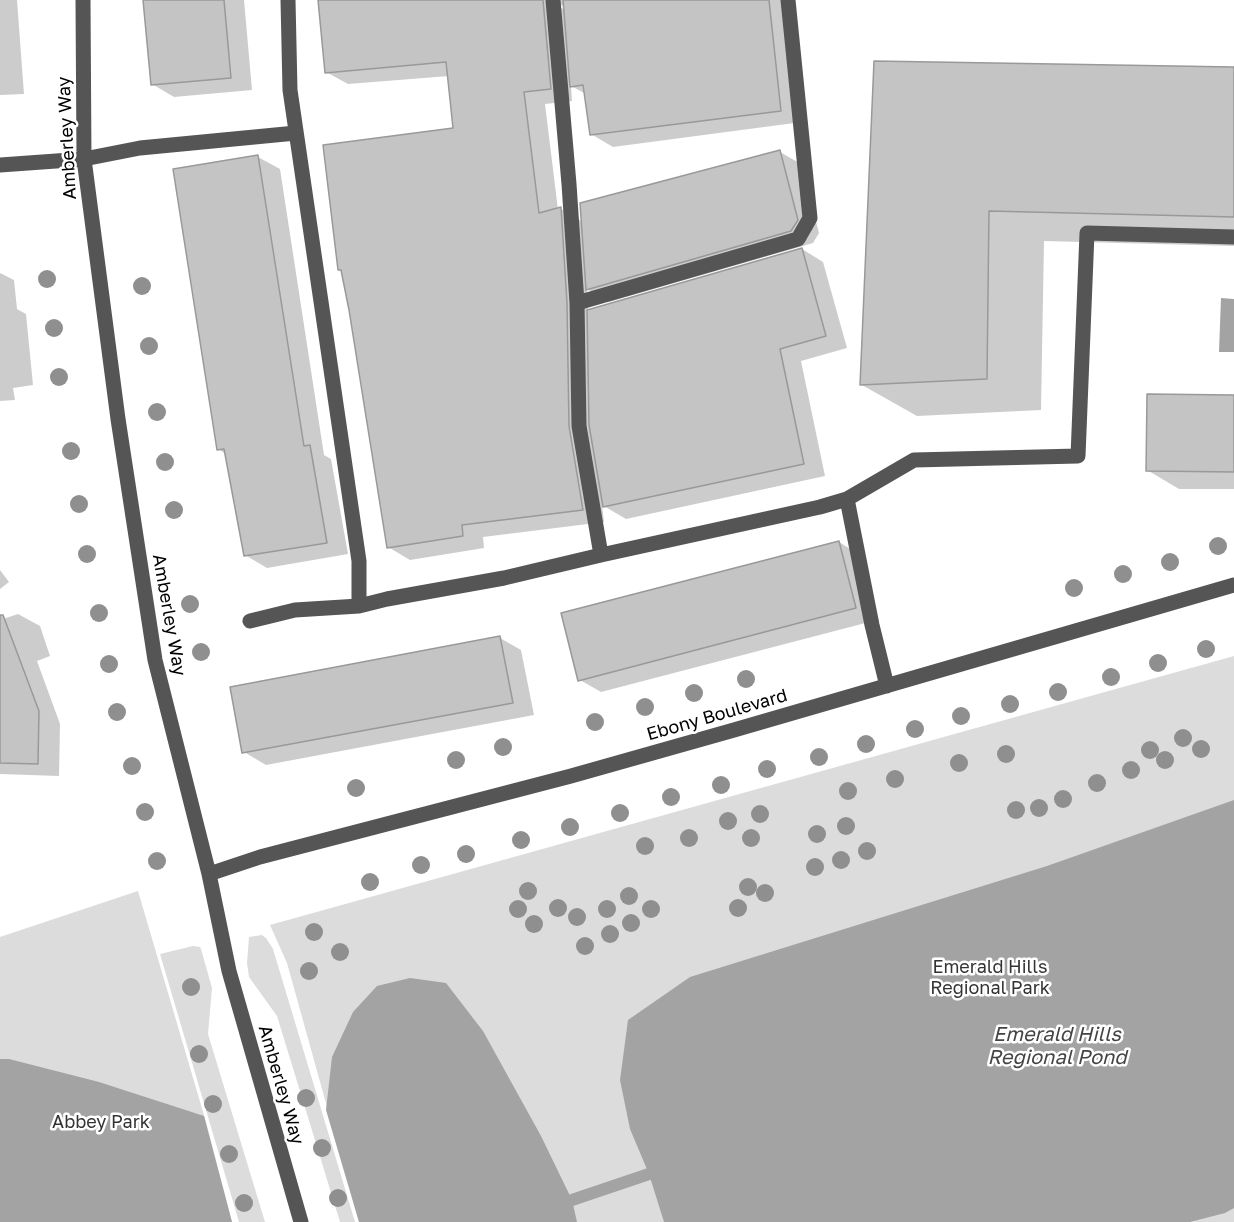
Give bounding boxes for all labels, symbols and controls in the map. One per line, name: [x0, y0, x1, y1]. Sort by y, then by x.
street label: Amberley Way: [53, 76, 81, 200]
street label: Amberley Way: [148, 552, 190, 678]
street label: Ebony Boulevard: [644, 685, 790, 745]
park label: Emerald Hills Regional Park: [930, 956, 1050, 998]
street label: Amberley Way: [254, 1023, 308, 1147]
water label: Emerald Hills Regional Pond: [987, 1023, 1127, 1070]
park label: Abbey Park: [52, 1111, 150, 1133]

